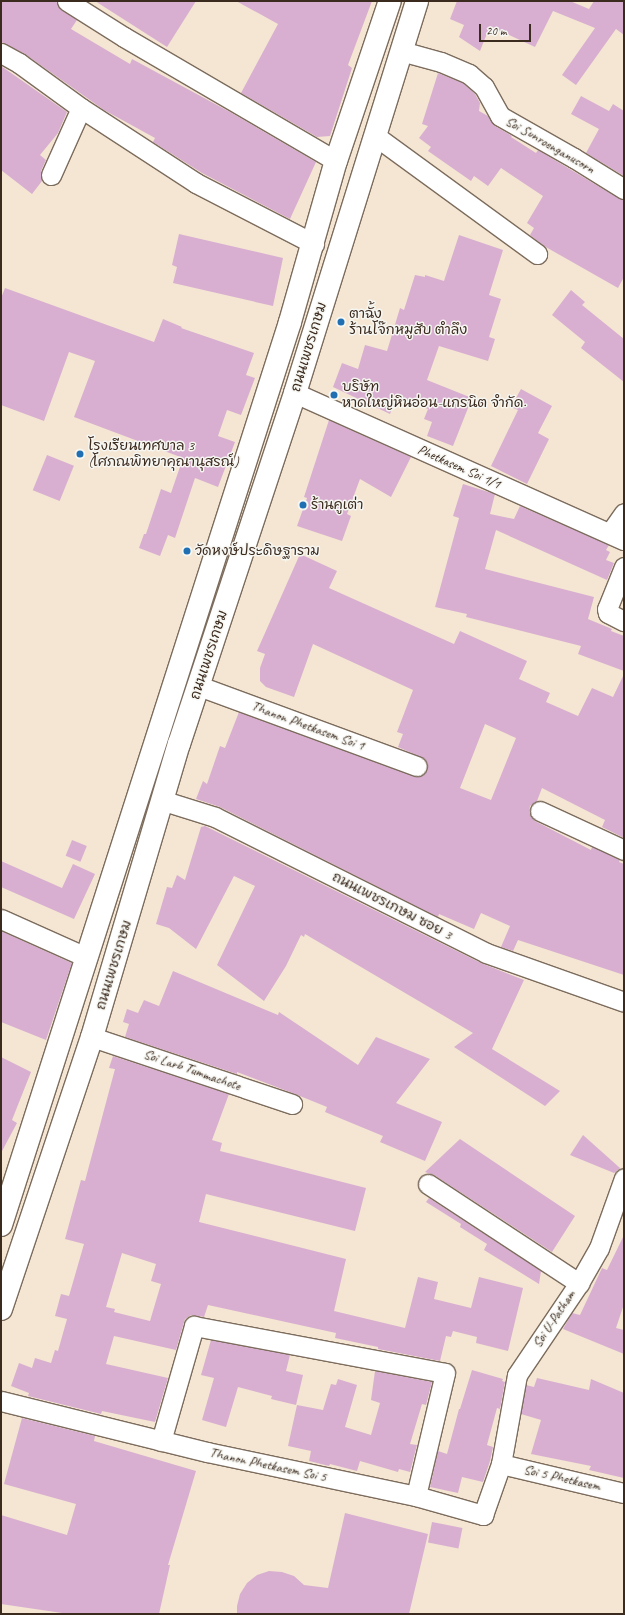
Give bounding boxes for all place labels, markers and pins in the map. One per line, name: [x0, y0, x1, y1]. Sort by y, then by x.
place label: ตาฉั้ง ร้านโจ๊กหมูสับ ตำลึง: [349, 306, 467, 338]
marker: ตาฉั้ง ร้านโจ๊กหมูสับ ตำลึง: [336, 317, 346, 327]
place label: บริษัท หาดใหญ่หินอ่อน-แกรนิต จำกัด.: [342, 379, 526, 412]
marker: บริษัท หาดใหญ่หินอ่อน-แกรนิต จำกัด.: [329, 390, 339, 400]
place label: โรงเรียนเทศบาล 3 (โศภณพิทยาคุณานุสรณ์): [88, 438, 239, 470]
marker: โรงเรียนเทศบาล 3 (โศภณพิทยาคุณานุสรณ์): [75, 449, 85, 459]
place label: ร้านคูเต่า: [311, 497, 363, 513]
marker: ร้านคูเต่า: [298, 500, 308, 510]
place label: วัดหงษ์ประดิษฐาราม: [195, 543, 320, 559]
marker: วัดหงษ์ประดิษฐาราม: [182, 546, 192, 556]

